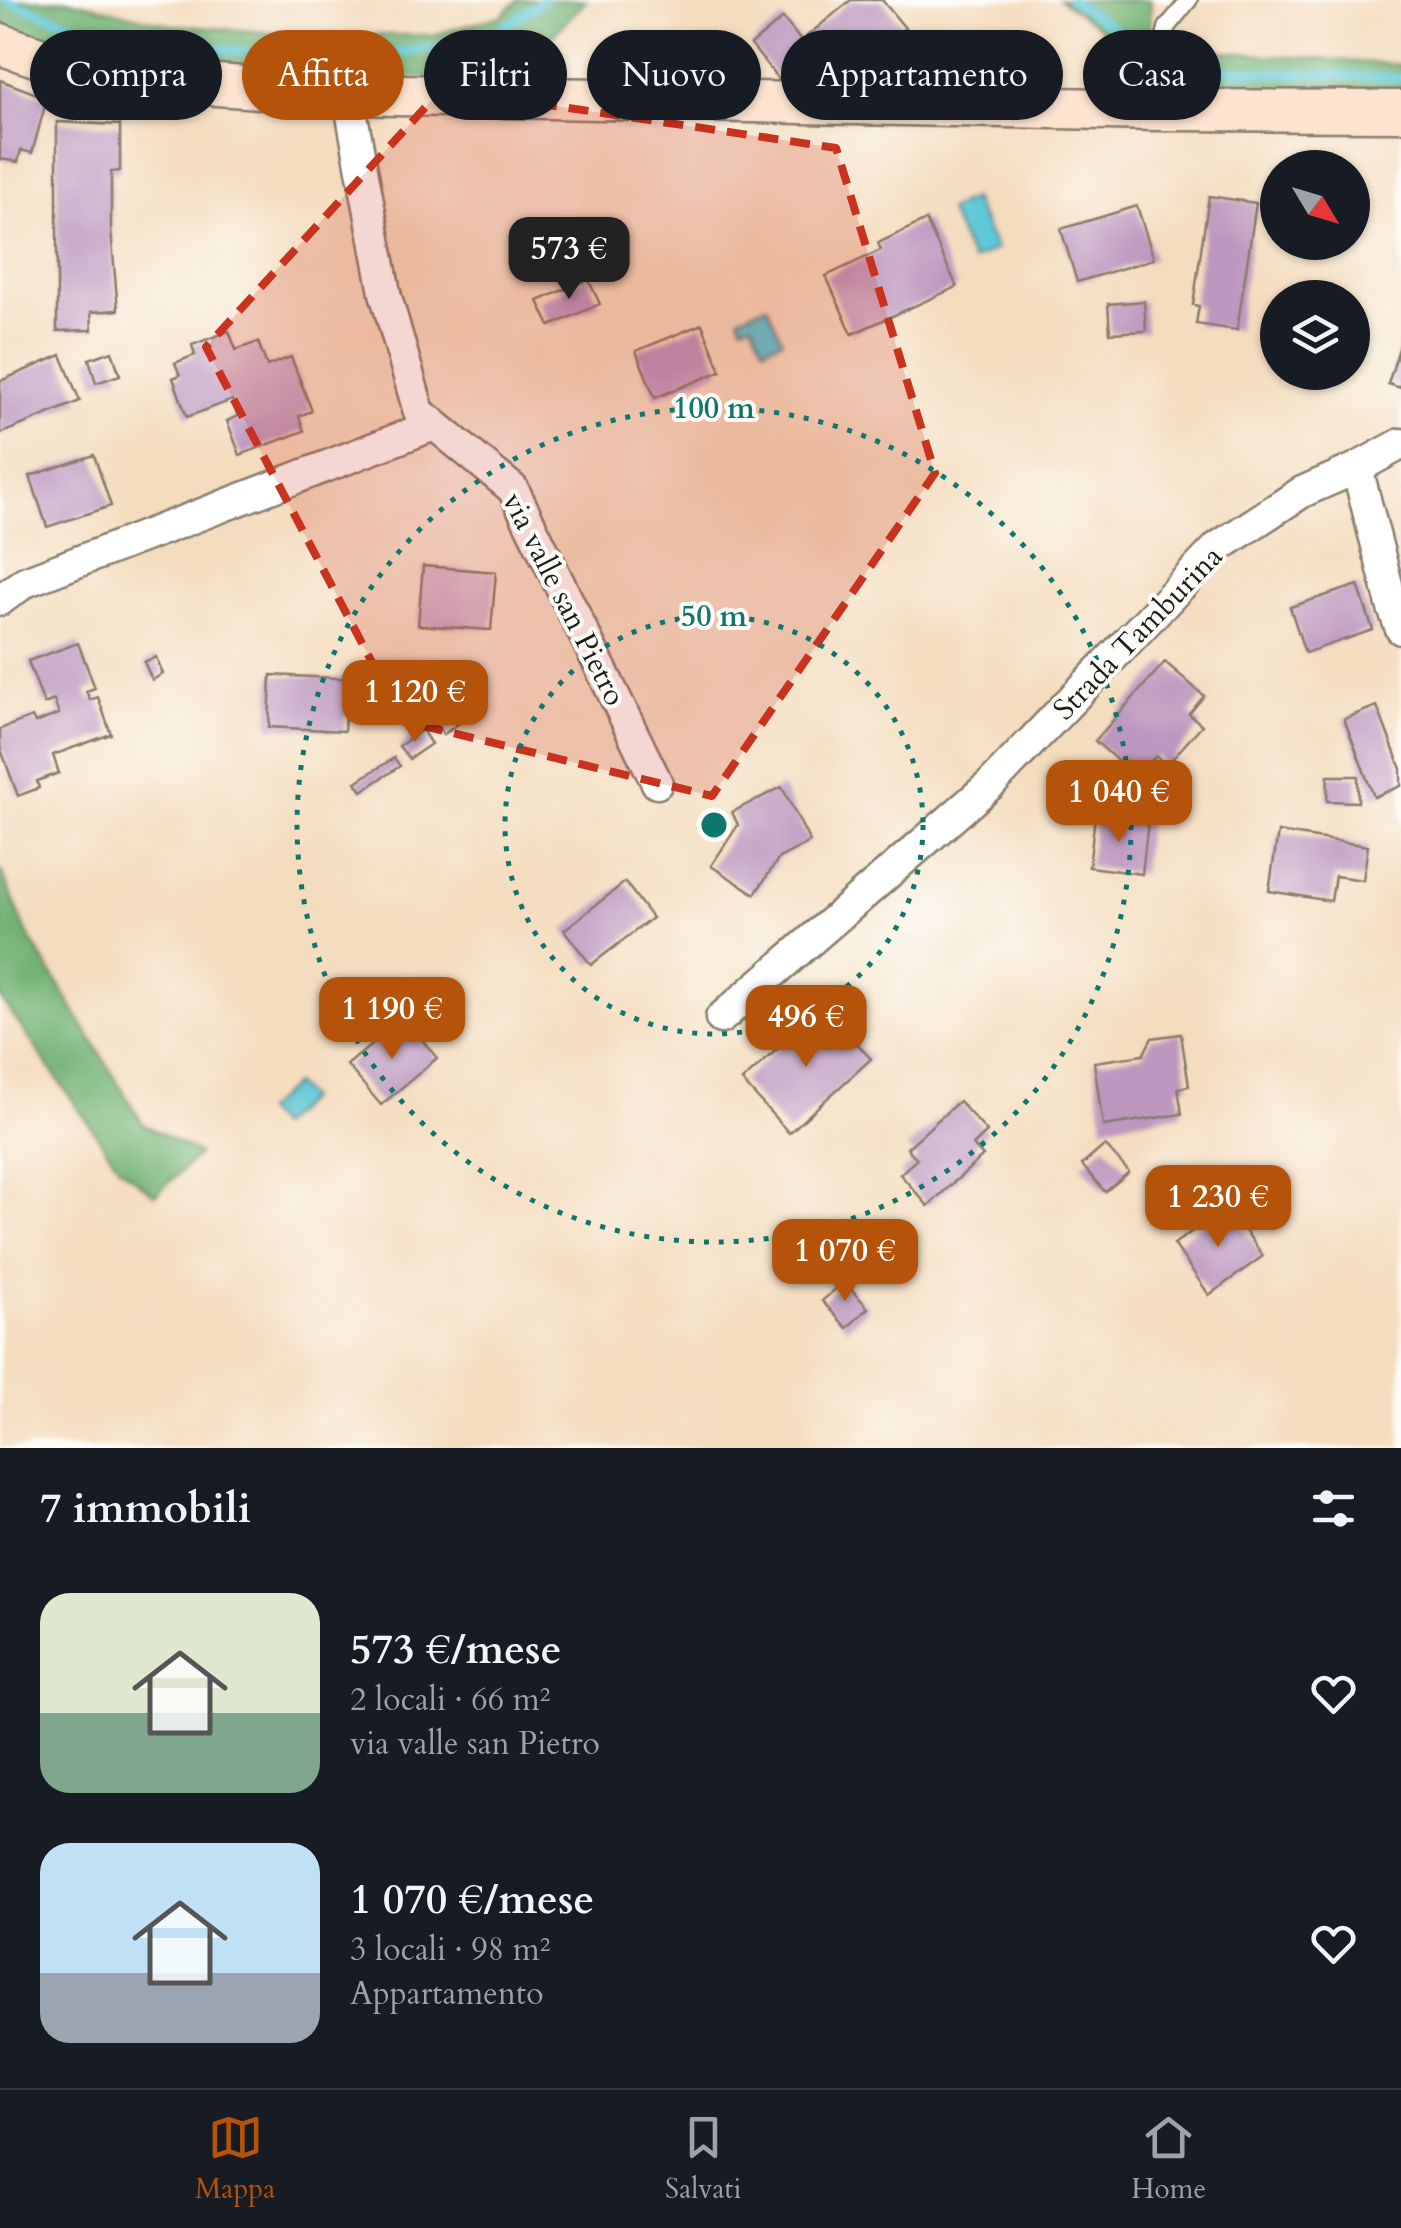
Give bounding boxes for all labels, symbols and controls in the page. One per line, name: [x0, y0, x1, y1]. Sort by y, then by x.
chip: Compra: [30, 30, 222, 120]
chip: Affitta: [242, 30, 404, 120]
chip: Filtri: [424, 30, 567, 120]
chip: Nuovo: [587, 30, 761, 120]
chip: Appartamento: [781, 30, 1063, 120]
chip: Casa: [1083, 30, 1221, 120]
north arrow: [1260, 150, 1370, 260]
map controls: [1260, 150, 1370, 390]
pin: 573 €: [499, 217, 639, 302]
text: 573 €: [531, 227, 607, 271]
button: layers: [1260, 280, 1370, 390]
text: 100 m: [673, 388, 755, 429]
street label: via valle san Pietro: [493, 485, 635, 713]
street label: Strada Tamburina: [1044, 537, 1232, 729]
text: 50 m: [681, 596, 748, 637]
pin: 1 120 €: [323, 660, 507, 745]
text: 1 120 €: [364, 670, 466, 714]
pin: 1 040 €: [1027, 760, 1211, 845]
text: 1 040 €: [1068, 770, 1170, 814]
centre of rings: [696, 807, 732, 843]
pin: 1 190 €: [300, 977, 484, 1062]
pin: 496 €: [736, 985, 876, 1070]
text: 1 190 €: [341, 987, 443, 1031]
text: 496 €: [768, 995, 844, 1039]
pin: 1 230 €: [1126, 1165, 1310, 1250]
text: 1 230 €: [1167, 1175, 1269, 1219]
pin: 1 070 €: [753, 1219, 937, 1304]
text: 1 070 €: [794, 1229, 896, 1273]
text: 7 immobili: [40, 1480, 251, 1537]
icon: filters: [1306, 1481, 1361, 1536]
text: 573 €/mese: [350, 1621, 561, 1678]
icon: home: [120, 1633, 240, 1753]
icon: heart: [1306, 1666, 1361, 1721]
text: 2 locali · 66 m²: [350, 1678, 550, 1722]
text: via valle san Pietro: [350, 1722, 600, 1766]
text: 1 070 €/mese: [350, 1871, 594, 1928]
icon: home: [120, 1883, 240, 2003]
icon: heart: [1306, 1916, 1361, 1971]
text: 3 locali · 98 m²: [350, 1928, 550, 1972]
text: Appartamento: [350, 1972, 543, 2016]
tab: Mappa: [195, 2110, 275, 2208]
tab: Salvati: [665, 2110, 741, 2208]
tab: Home: [1131, 2110, 1206, 2208]

